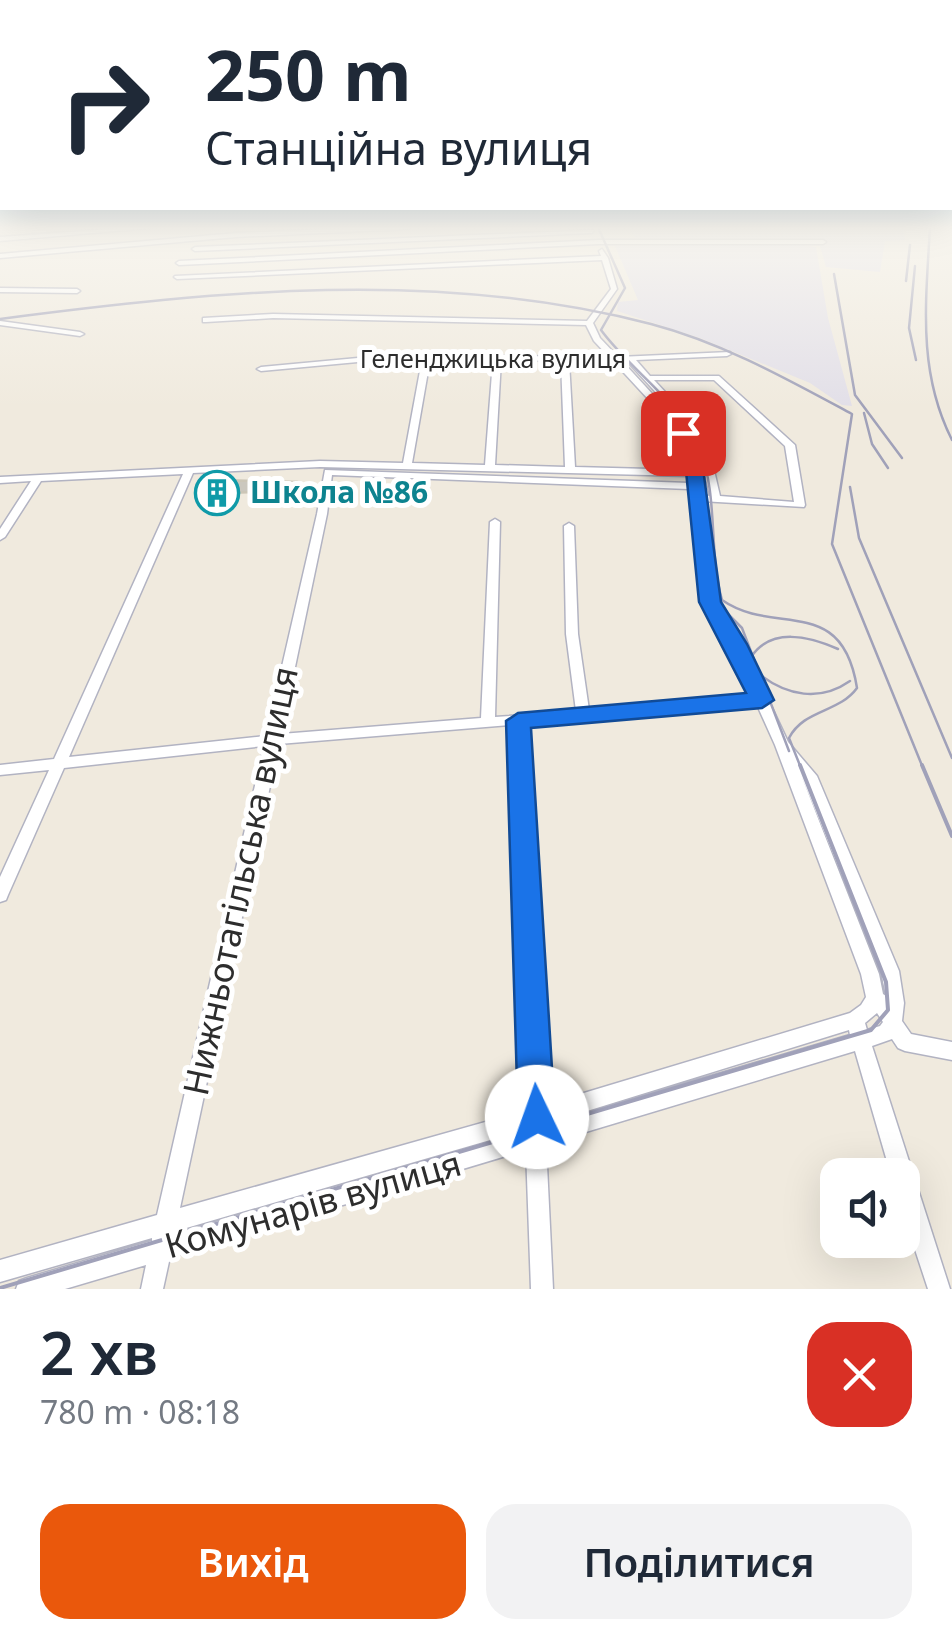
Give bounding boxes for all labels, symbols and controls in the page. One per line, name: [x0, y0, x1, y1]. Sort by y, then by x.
text: 250 m: [205, 26, 412, 122]
icon: right: [40, 40, 170, 170]
text: Станційна вулиця: [205, 117, 592, 178]
street label: Геленджицька вулиця: [360, 341, 626, 375]
pin: [641, 391, 726, 476]
icon: arrive: [656, 406, 711, 461]
building icon: Школа №86: [194, 470, 240, 516]
place label: Школа №86: [250, 471, 428, 512]
street label: Нижньотагільська вулиця: [171, 662, 308, 1099]
position arrow: [485, 1065, 589, 1169]
street label: Комунарів вулиця: [159, 1139, 466, 1268]
map controls: [820, 1158, 920, 1258]
button: sound: [820, 1158, 920, 1258]
text: 2 хв: [40, 1311, 158, 1393]
button: close: [807, 1322, 912, 1427]
text: 780 m · 08:18: [40, 1390, 240, 1433]
button: Вихід: [40, 1504, 466, 1619]
button: Поділитися: [486, 1504, 912, 1619]

